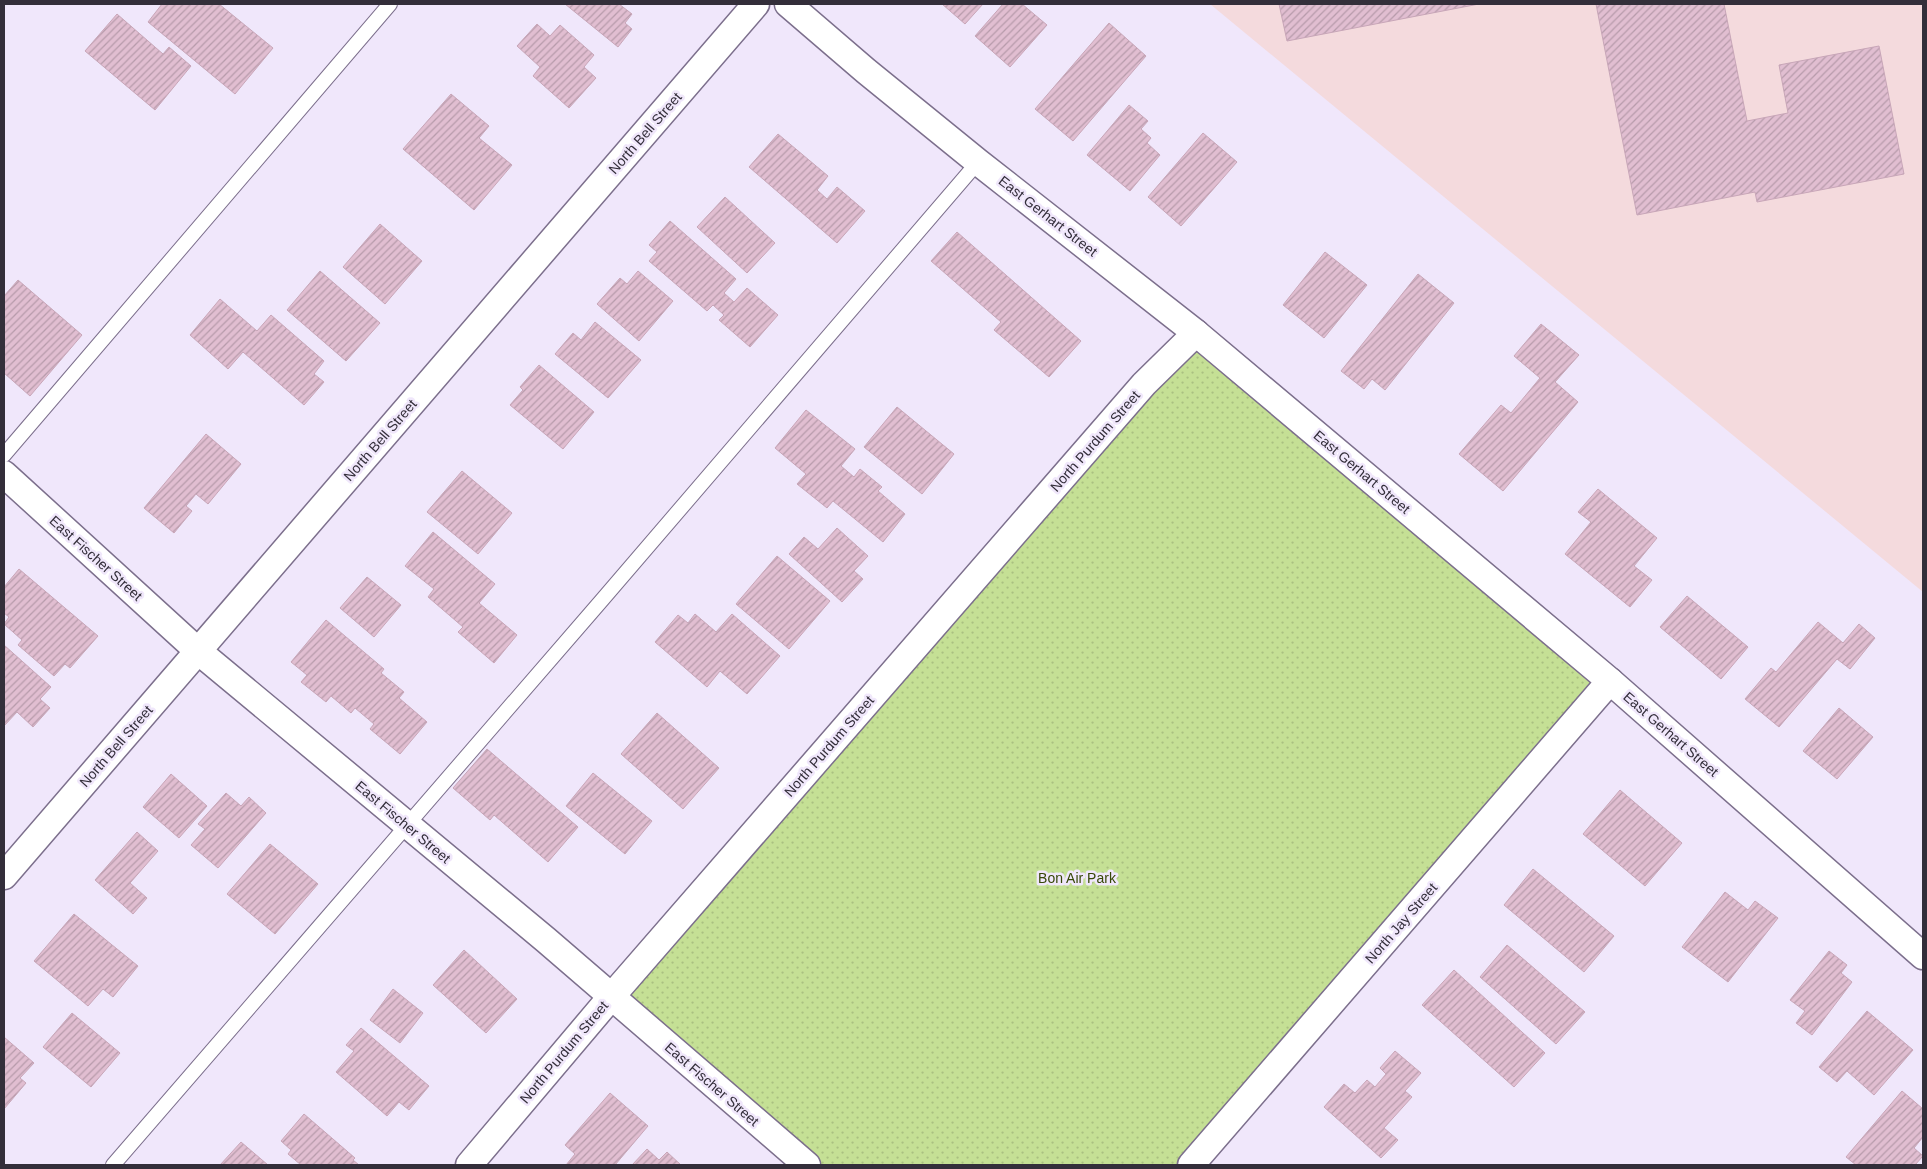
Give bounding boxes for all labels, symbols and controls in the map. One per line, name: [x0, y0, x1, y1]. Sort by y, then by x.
street label: North Bell Street: [605, 89, 685, 177]
street label: East Gerhart Street: [996, 173, 1101, 259]
street label: North Purdum Street: [1047, 387, 1143, 495]
street label: North Bell Street: [340, 396, 420, 484]
street label: East Gerhart Street: [1311, 427, 1413, 517]
street label: East Fischer Street: [46, 512, 146, 604]
street label: East Gerhart Street: [1620, 688, 1722, 780]
street label: North Purdum Street: [781, 692, 877, 800]
street label: North Bell Street: [76, 702, 156, 790]
street label: East Fischer Street: [352, 778, 454, 866]
park label: Bon Air Park: [1038, 870, 1117, 886]
street label: North Jay Street: [1362, 880, 1440, 966]
street label: North Purdum Street: [517, 998, 611, 1106]
street label: East Fischer Street: [662, 1039, 762, 1129]

